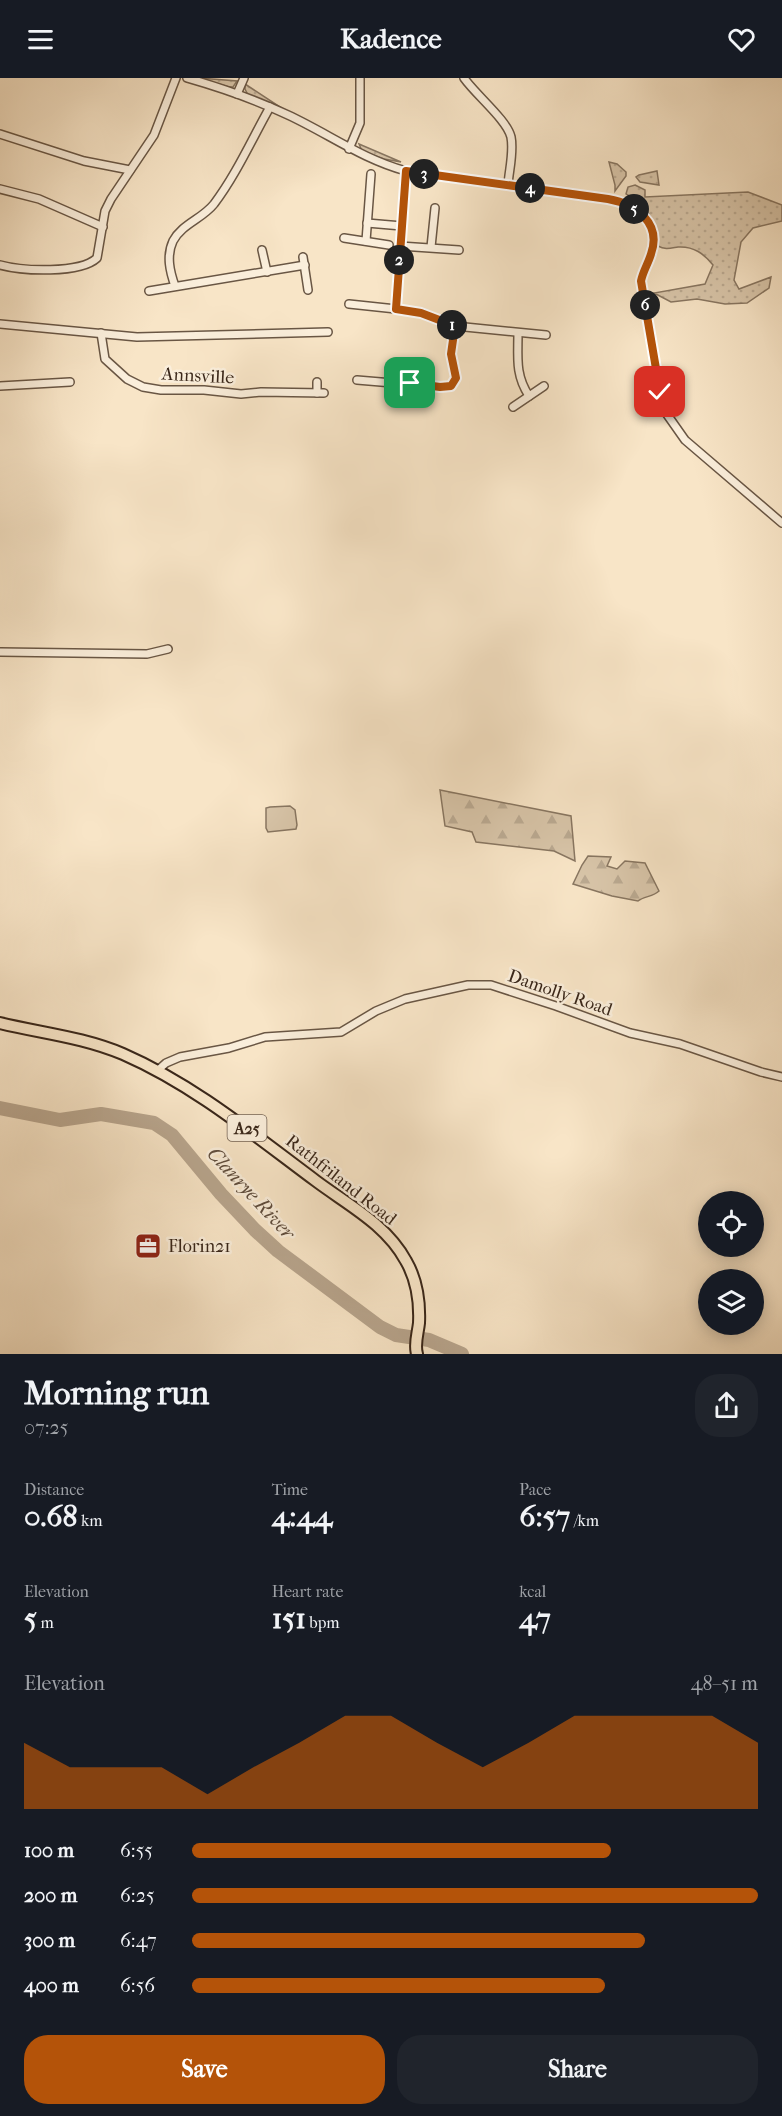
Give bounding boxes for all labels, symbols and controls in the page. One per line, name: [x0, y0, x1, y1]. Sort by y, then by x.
icon: menu: [24, 23, 57, 56]
text: Kadence: [340, 23, 442, 55]
icon: heart: [725, 23, 758, 56]
pin: 3: [409, 159, 439, 189]
text: 3: [421, 164, 427, 183]
pin: 4: [515, 173, 545, 203]
text: 4: [525, 178, 535, 197]
pin: 5: [619, 194, 649, 224]
text: 5: [631, 199, 637, 218]
pin: 2: [384, 245, 414, 275]
text: 2: [395, 250, 403, 269]
pin: 6: [630, 290, 660, 320]
text: 6: [641, 295, 649, 314]
pin: 1: [437, 310, 467, 340]
text: 1: [449, 315, 455, 334]
pin: [384, 357, 435, 408]
street label: Annsville: [160, 364, 235, 388]
icon: arrive: [393, 366, 426, 399]
pin: [634, 366, 685, 417]
icon: check: [643, 375, 676, 408]
street label: Damolly Road: [505, 965, 615, 1021]
road number: A25: [228, 1115, 266, 1141]
street label: Rathfriland Road: [282, 1130, 401, 1230]
water label: Clanrye River: [202, 1142, 301, 1245]
map controls: [698, 1191, 764, 1335]
button: locate: [698, 1191, 764, 1257]
office icon: Florin21: [133, 1231, 163, 1261]
place label: Florin21: [168, 1236, 231, 1257]
button: layers: [698, 1269, 764, 1335]
text: Morning run: [24, 1374, 209, 1413]
button: share: [695, 1374, 758, 1437]
text: 07:25: [24, 1416, 68, 1439]
text: Distance: [24, 1480, 84, 1499]
text: Time: [272, 1480, 308, 1499]
text: Pace: [519, 1480, 551, 1499]
text: 0.68: [24, 1499, 78, 1534]
text: 4:44: [272, 1499, 332, 1534]
text: 6:57: [519, 1499, 570, 1534]
text: km: [78, 1511, 103, 1530]
text: /km: [570, 1511, 599, 1530]
text: Elevation: [24, 1582, 89, 1601]
text: Heart rate: [272, 1582, 343, 1601]
text: kcal: [519, 1582, 546, 1601]
text: 5: [24, 1601, 37, 1636]
text: 151: [272, 1601, 306, 1636]
text: 47: [519, 1601, 551, 1636]
text: m: [37, 1613, 54, 1632]
text: bpm: [306, 1613, 340, 1632]
text: Elevation: [24, 1672, 105, 1695]
text: 48–51 m: [691, 1672, 758, 1695]
text: 100 m: [24, 1839, 74, 1862]
text: 6:55: [120, 1839, 153, 1862]
text: 200 m: [24, 1884, 77, 1907]
text: 6:25: [120, 1884, 155, 1907]
text: 300 m: [24, 1929, 75, 1952]
text: 6:47: [120, 1929, 157, 1952]
text: 400 m: [24, 1974, 79, 1997]
text: 6:56: [120, 1974, 155, 1997]
button: Save: [24, 2035, 385, 2104]
button: Share: [397, 2035, 758, 2104]

